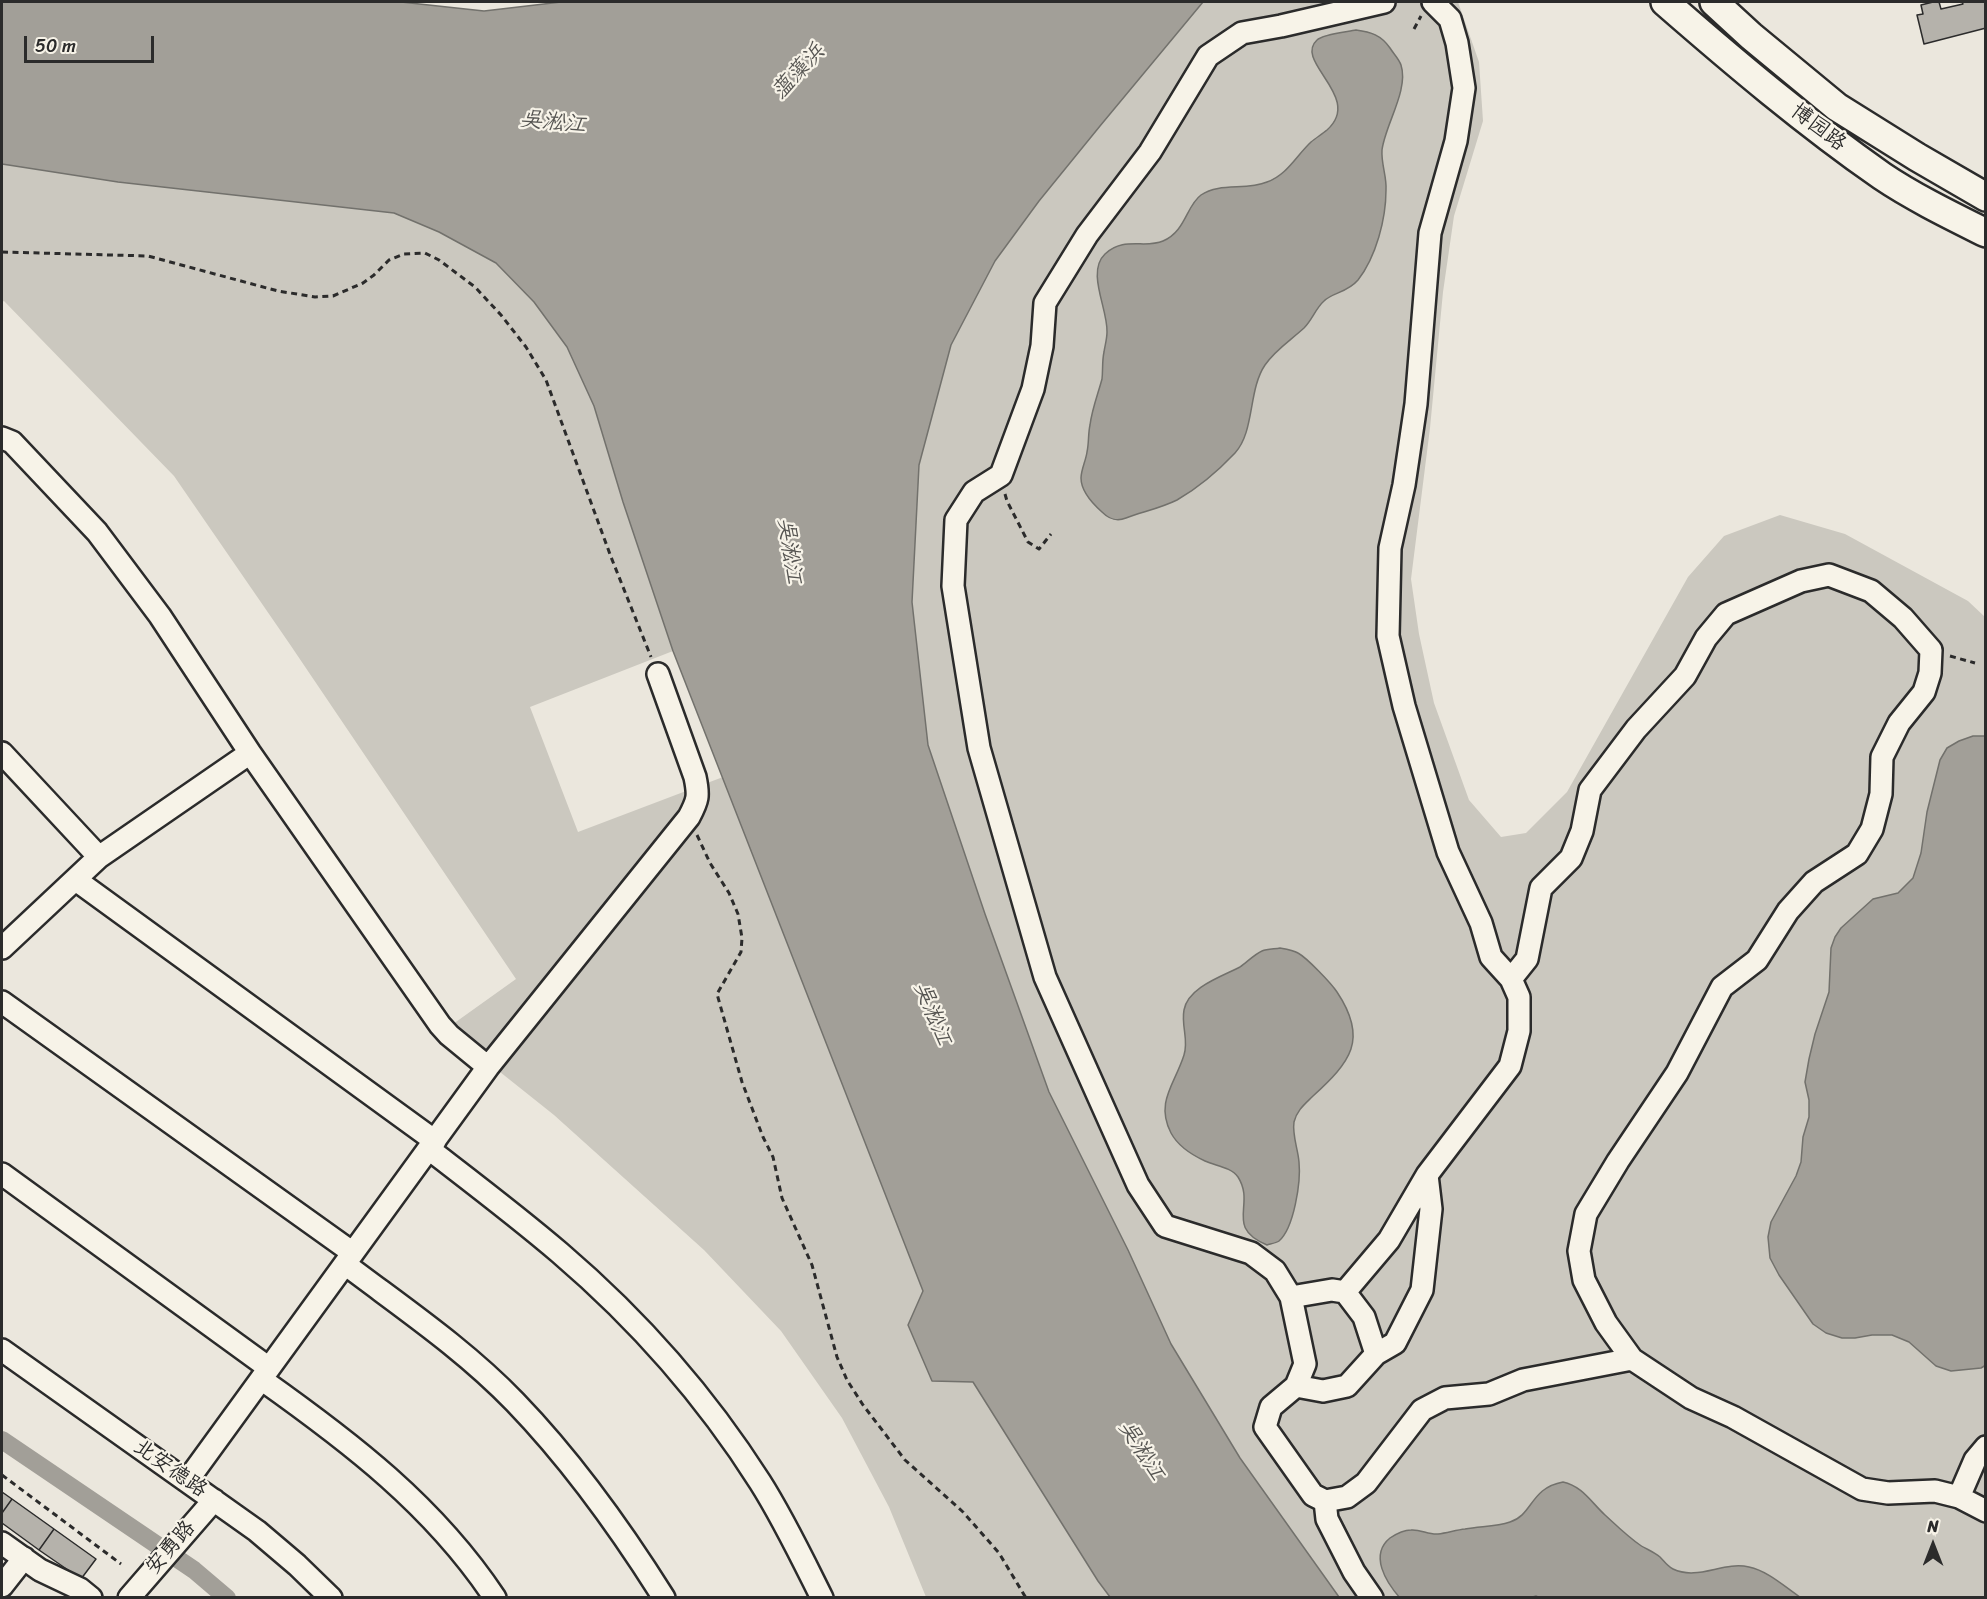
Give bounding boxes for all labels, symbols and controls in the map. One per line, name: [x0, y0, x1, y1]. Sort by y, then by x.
scale bar: [27, 24, 158, 62]
text: 50 m: [35, 30, 76, 62]
water label: 蕰藻浜: [767, 39, 831, 105]
street label: 博园路: [1785, 99, 1851, 157]
water label: 吴淞江: [519, 106, 587, 140]
water label: 吴淞江: [771, 516, 807, 586]
water label: 吴淞江: [907, 978, 957, 1050]
water label: 吴淞江: [1112, 1416, 1170, 1486]
street label: 北安德路: [128, 1435, 212, 1503]
text: N: [1927, 1512, 1939, 1541]
north arrow: [1903, 1515, 1963, 1575]
street label: 安勇路: [141, 1516, 201, 1580]

